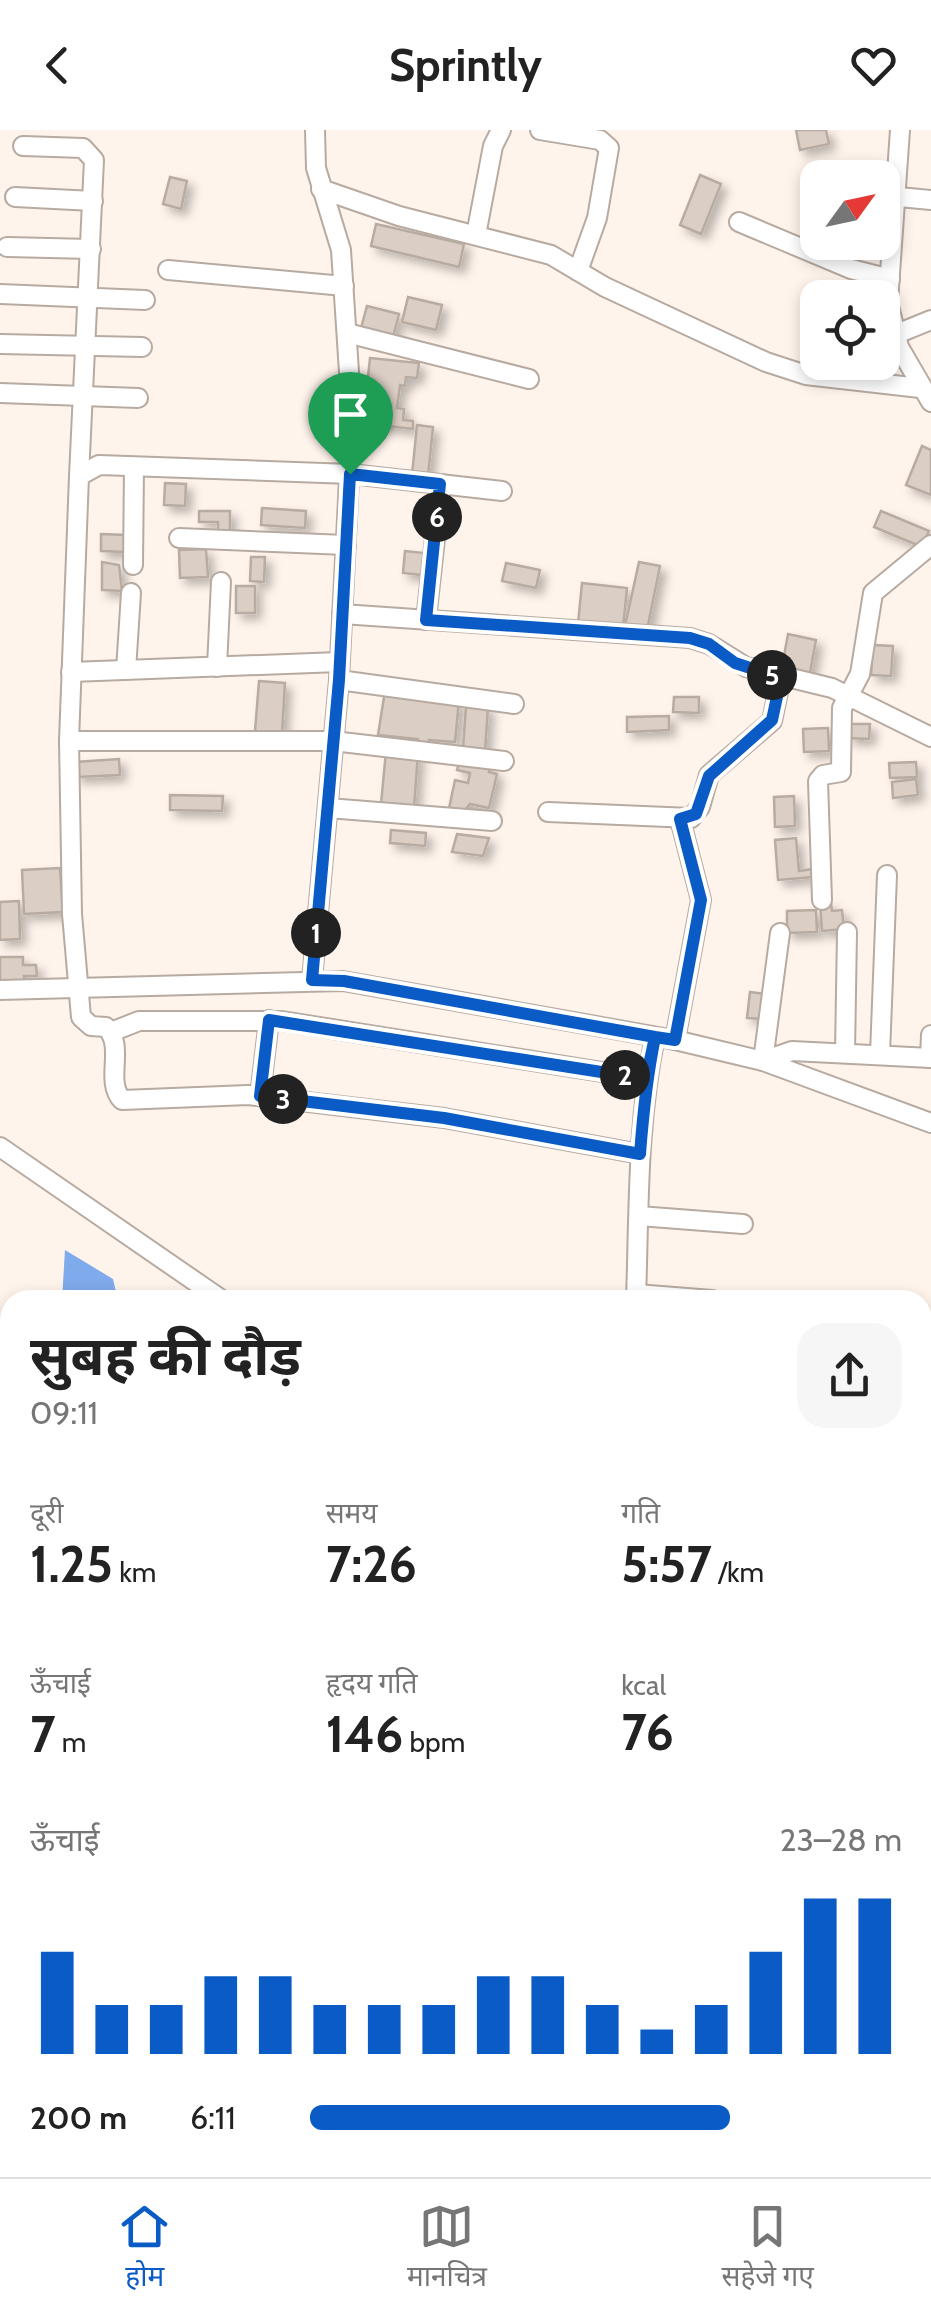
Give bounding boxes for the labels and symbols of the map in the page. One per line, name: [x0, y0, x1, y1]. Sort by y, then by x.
north arrow: [800, 160, 900, 260]
pin: [308, 372, 393, 475]
pin: 6: [412, 492, 462, 542]
pin: 5: [747, 650, 797, 700]
pin: 1: [291, 908, 341, 958]
pin: 2: [600, 1050, 650, 1100]
pin: 3: [258, 1074, 308, 1124]

